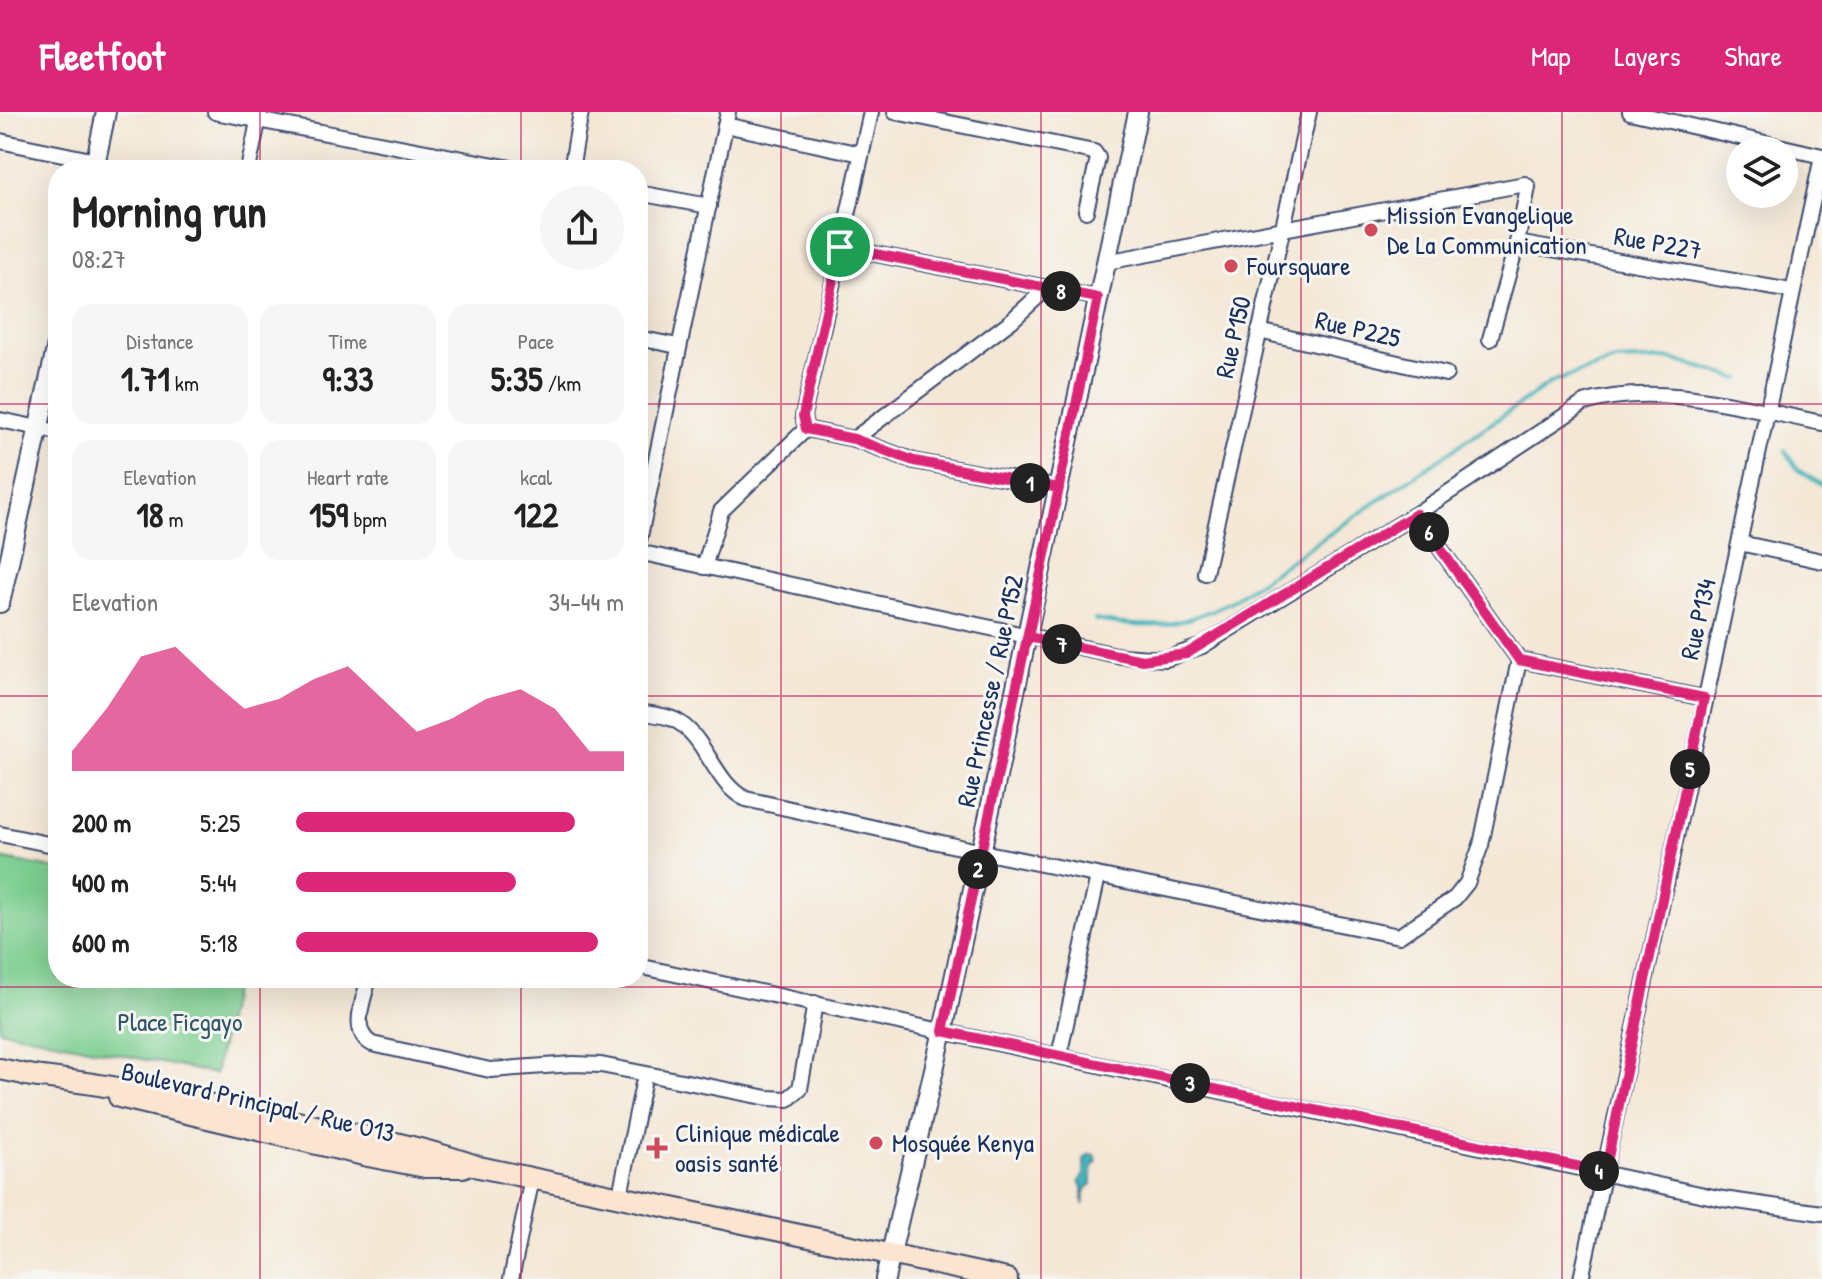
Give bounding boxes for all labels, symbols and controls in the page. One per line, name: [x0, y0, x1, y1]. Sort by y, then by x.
text: Fleetfoot: [40, 30, 165, 82]
text: Map: [1531, 37, 1571, 75]
text: Layers: [1615, 37, 1680, 75]
text: Share: [1724, 37, 1782, 75]
map controls: [1726, 136, 1798, 208]
button: layers: [1726, 136, 1798, 208]
text: Morning run: [72, 181, 267, 241]
button: share: [540, 186, 624, 270]
place label: Mission Evangelique De La Communication: [1387, 197, 1587, 262]
pin: [806, 213, 874, 281]
street label: Rue P227: [1612, 218, 1705, 267]
marker: Mission Evangelique De La Communication: [1362, 221, 1380, 239]
icon: arrive: [818, 225, 862, 269]
text: 08:27: [72, 241, 126, 276]
place label: Foursquare: [1246, 248, 1351, 283]
marker: Foursquare: [1222, 257, 1240, 275]
pin: 8: [1041, 271, 1081, 311]
text: 8: [1056, 276, 1066, 306]
street label: Rue P150: [1206, 292, 1259, 381]
street label: Rue P225: [1312, 302, 1404, 355]
text: Distance: [126, 326, 194, 356]
text: Time: [329, 326, 367, 356]
text: Pace: [518, 326, 554, 356]
text: 1.71: [121, 356, 170, 402]
text: 9:33: [323, 356, 373, 402]
text: 5:35: [491, 356, 543, 402]
text: km: [170, 368, 199, 398]
text: /km: [543, 368, 581, 398]
text: Elevation: [123, 462, 197, 492]
text: Heart rate: [307, 462, 389, 492]
text: kcal: [520, 462, 552, 492]
pin: 1: [1010, 463, 1050, 503]
text: 1: [1026, 468, 1034, 498]
text: 18: [136, 492, 164, 538]
text: 159: [309, 492, 348, 538]
text: 122: [514, 492, 558, 538]
text: m: [164, 504, 184, 534]
text: bpm: [348, 504, 387, 534]
pin: 6: [1409, 512, 1449, 552]
text: 6: [1425, 517, 1433, 547]
street label: Rue Princesse / Rue P152: [948, 572, 1031, 810]
street label: Rue P134: [1671, 575, 1724, 663]
text: Elevation: [72, 584, 158, 619]
text: 34–44 m: [549, 584, 624, 619]
pin: 7: [1042, 624, 1082, 664]
text: 7: [1057, 629, 1067, 659]
pin: 5: [1670, 749, 1710, 789]
text: 5: [1685, 754, 1695, 784]
text: 200 m: [72, 805, 131, 840]
text: 5:25: [200, 805, 240, 840]
pin: 2: [958, 849, 998, 889]
text: 2: [973, 854, 983, 884]
text: 400 m: [72, 865, 129, 900]
text: 5:44: [200, 865, 237, 900]
text: 600 m: [72, 925, 129, 960]
text: 5:18: [200, 925, 238, 960]
park label: Place Ficgayo: [118, 1004, 242, 1039]
street label: Boulevard Principal / Rue O13: [118, 1053, 398, 1150]
pin: 3: [1170, 1063, 1210, 1103]
text: 3: [1185, 1068, 1195, 1098]
place label: Clinique médicale oasis santé: [675, 1115, 840, 1180]
place label: Mosquée Kenya: [892, 1125, 1034, 1160]
marker: Mosquée Kenya: [867, 1134, 885, 1152]
marker: Clinique médicale oasis santé: [646, 1137, 668, 1159]
pin: 4: [1579, 1151, 1619, 1191]
text: 4: [1595, 1156, 1603, 1186]

